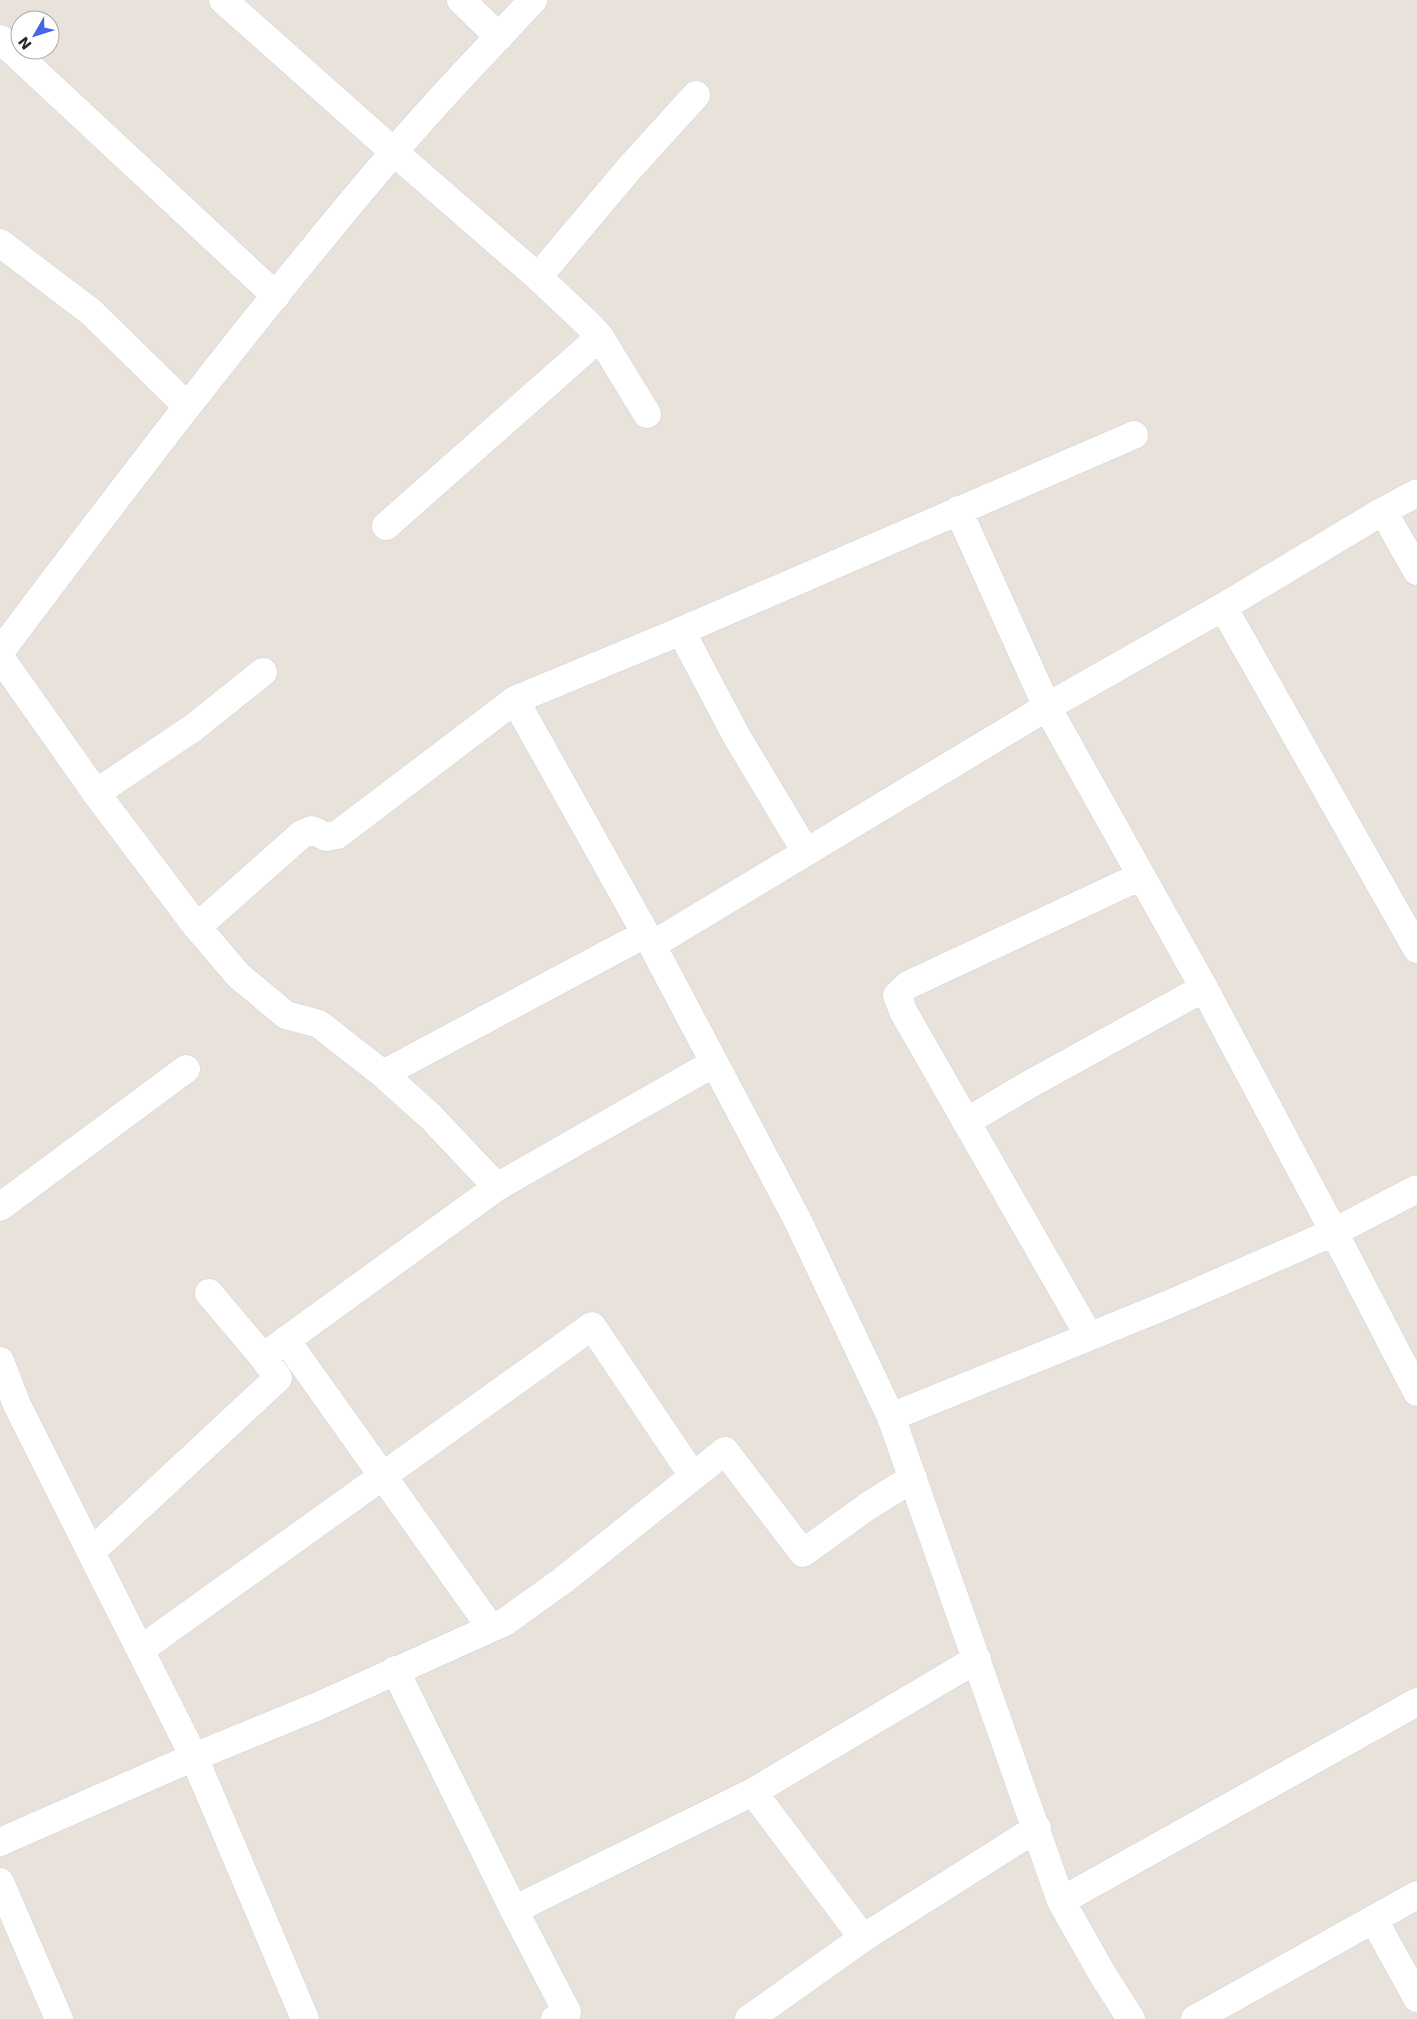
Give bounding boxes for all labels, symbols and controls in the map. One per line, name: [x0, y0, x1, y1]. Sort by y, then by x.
north arrow: [10, 10, 60, 60]
text: N: [15, 34, 35, 53]

